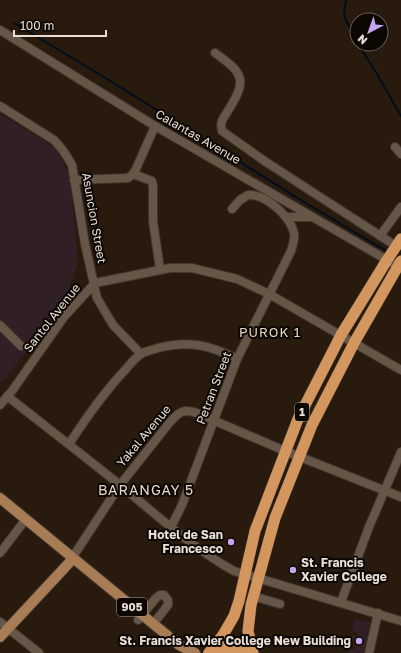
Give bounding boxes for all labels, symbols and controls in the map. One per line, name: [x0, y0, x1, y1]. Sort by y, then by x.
scale bar: [14, 12, 106, 38]
north arrow: [349, 12, 389, 52]
text: 100 m: [20, 18, 54, 33]
text: N: [355, 32, 370, 48]
street label: Calantas Avenue: [153, 106, 244, 167]
street label: Asuncion Street: [79, 171, 110, 265]
street label: Santol Avenue: [20, 280, 83, 355]
district label: PUROK 1: [239, 324, 301, 340]
street label: Petran Street: [193, 349, 234, 426]
street label: Yakal Avenue: [113, 402, 174, 470]
road number: 1: [295, 403, 309, 421]
district label: BARANGAY 5: [98, 481, 194, 498]
place label: Hotel de San Francesco: [148, 527, 223, 556]
marker: Hotel de San Francesco: [226, 537, 236, 547]
place label: St. Francis Xavier College: [301, 555, 387, 584]
marker: St. Francis Xavier College: [288, 565, 298, 575]
road number: 905: [117, 598, 147, 616]
place label: St. Francis Xavier College New Building: [119, 633, 351, 648]
marker: St. Francis Xavier College New Building: [354, 636, 364, 646]

